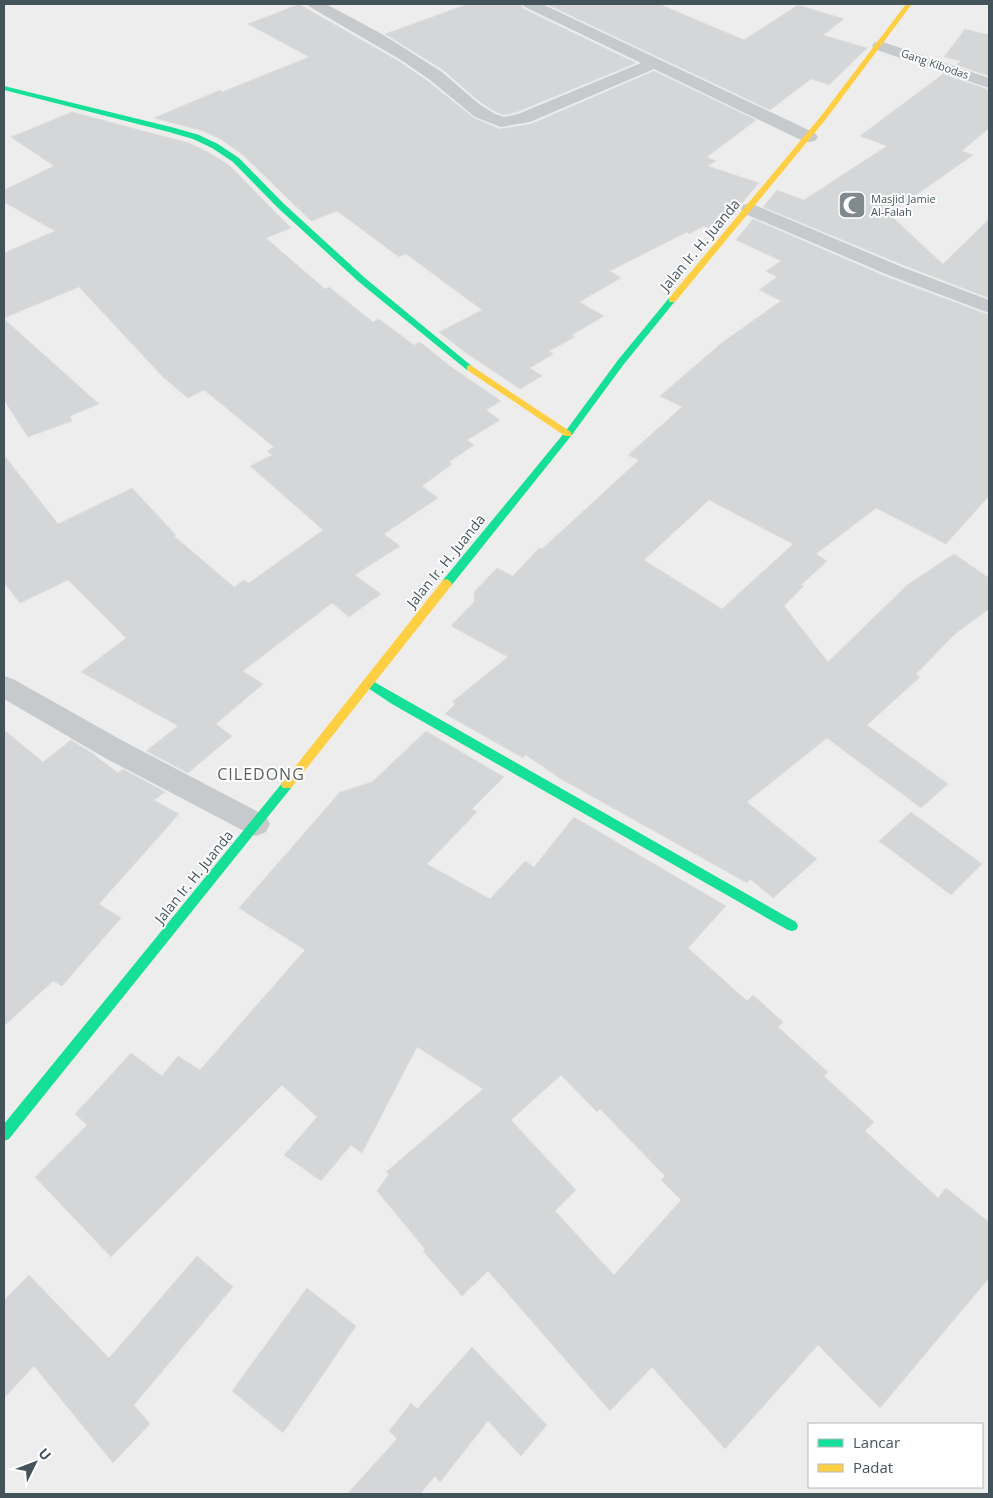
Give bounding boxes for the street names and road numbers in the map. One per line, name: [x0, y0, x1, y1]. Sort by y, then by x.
street label: Gang Kibodas: [899, 45, 971, 82]
street label: Jalan Ir. H. Juanda: [654, 195, 744, 296]
street label: Jalan Ir. H. Juanda: [401, 510, 489, 613]
street label: Jalan Ir. H. Juanda: [149, 826, 237, 929]

